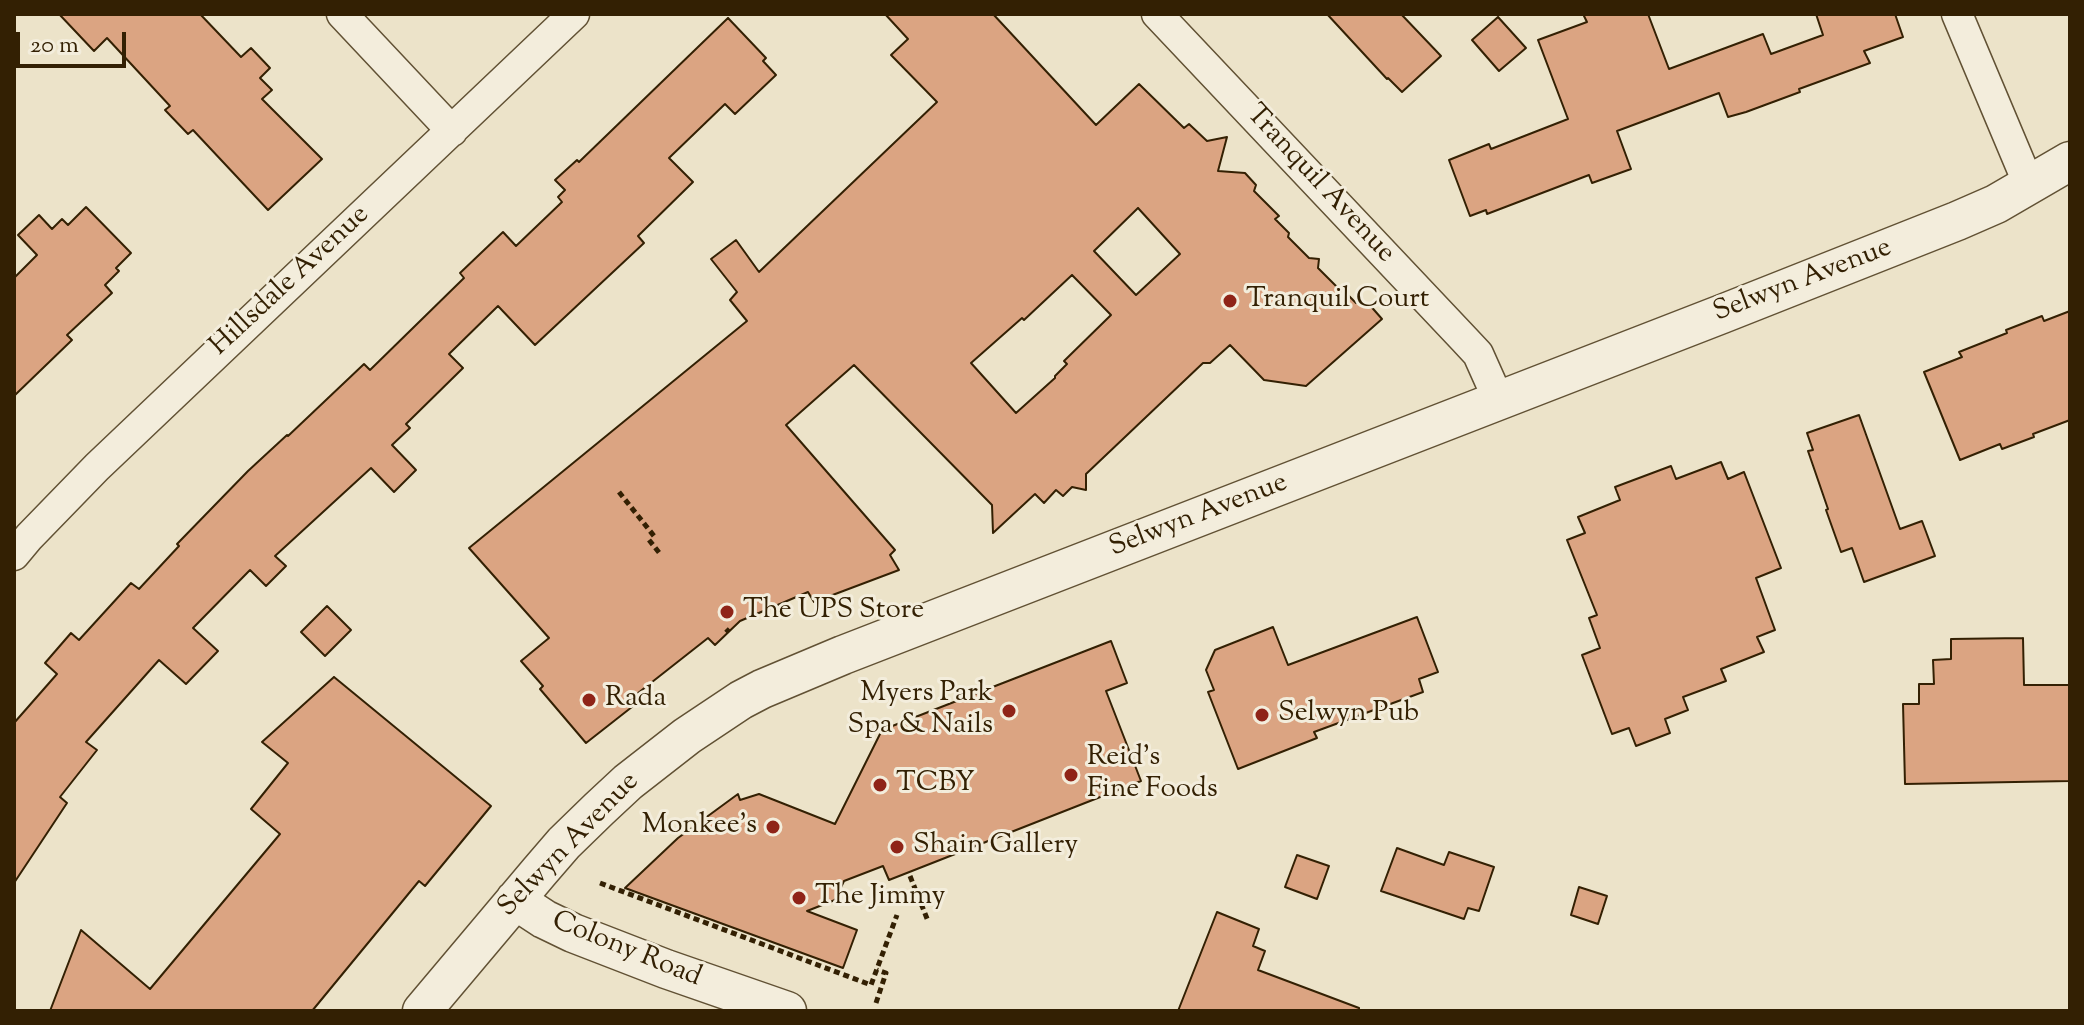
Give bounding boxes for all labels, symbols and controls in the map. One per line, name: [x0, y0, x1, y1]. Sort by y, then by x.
scale bar: [20, 16, 130, 66]
text: 20 m: [30, 29, 79, 63]
street label: Tranquil Avenue: [1237, 99, 1401, 271]
street label: Hillsdale Avenue: [204, 200, 378, 364]
street label: Selwyn Avenue: [1709, 233, 1897, 331]
place label: Tranquil Court: [1246, 284, 1429, 318]
marker: Tranquil Court: [1221, 292, 1239, 310]
street label: Selwyn Avenue: [1105, 468, 1293, 566]
place label: The UPS Store: [743, 595, 924, 629]
marker: The UPS Store: [718, 603, 736, 621]
place label: Myers Park Spa & Nails: [848, 678, 993, 744]
place label: Rada: [605, 683, 666, 717]
marker: Rada: [580, 691, 598, 709]
place label: Selwyn Pub: [1278, 698, 1419, 732]
marker: Myers Park Spa & Nails: [1000, 702, 1018, 720]
marker: Selwyn Pub: [1253, 706, 1271, 724]
place label: Reid's Fine Foods: [1087, 742, 1218, 808]
marker: Reid's Fine Foods: [1062, 766, 1080, 784]
street label: Selwyn Avenue: [493, 767, 647, 925]
place label: TCBY: [896, 768, 975, 802]
marker: TCBY: [871, 776, 889, 794]
place label: Monkee's: [642, 810, 757, 844]
marker: Monkee's: [764, 818, 782, 836]
place label: Shain Gallery: [913, 830, 1078, 864]
marker: Shain Gallery: [888, 838, 906, 856]
place label: The Jimmy: [815, 881, 945, 915]
marker: The Jimmy: [790, 889, 808, 907]
street label: Colony Road: [546, 906, 706, 996]

